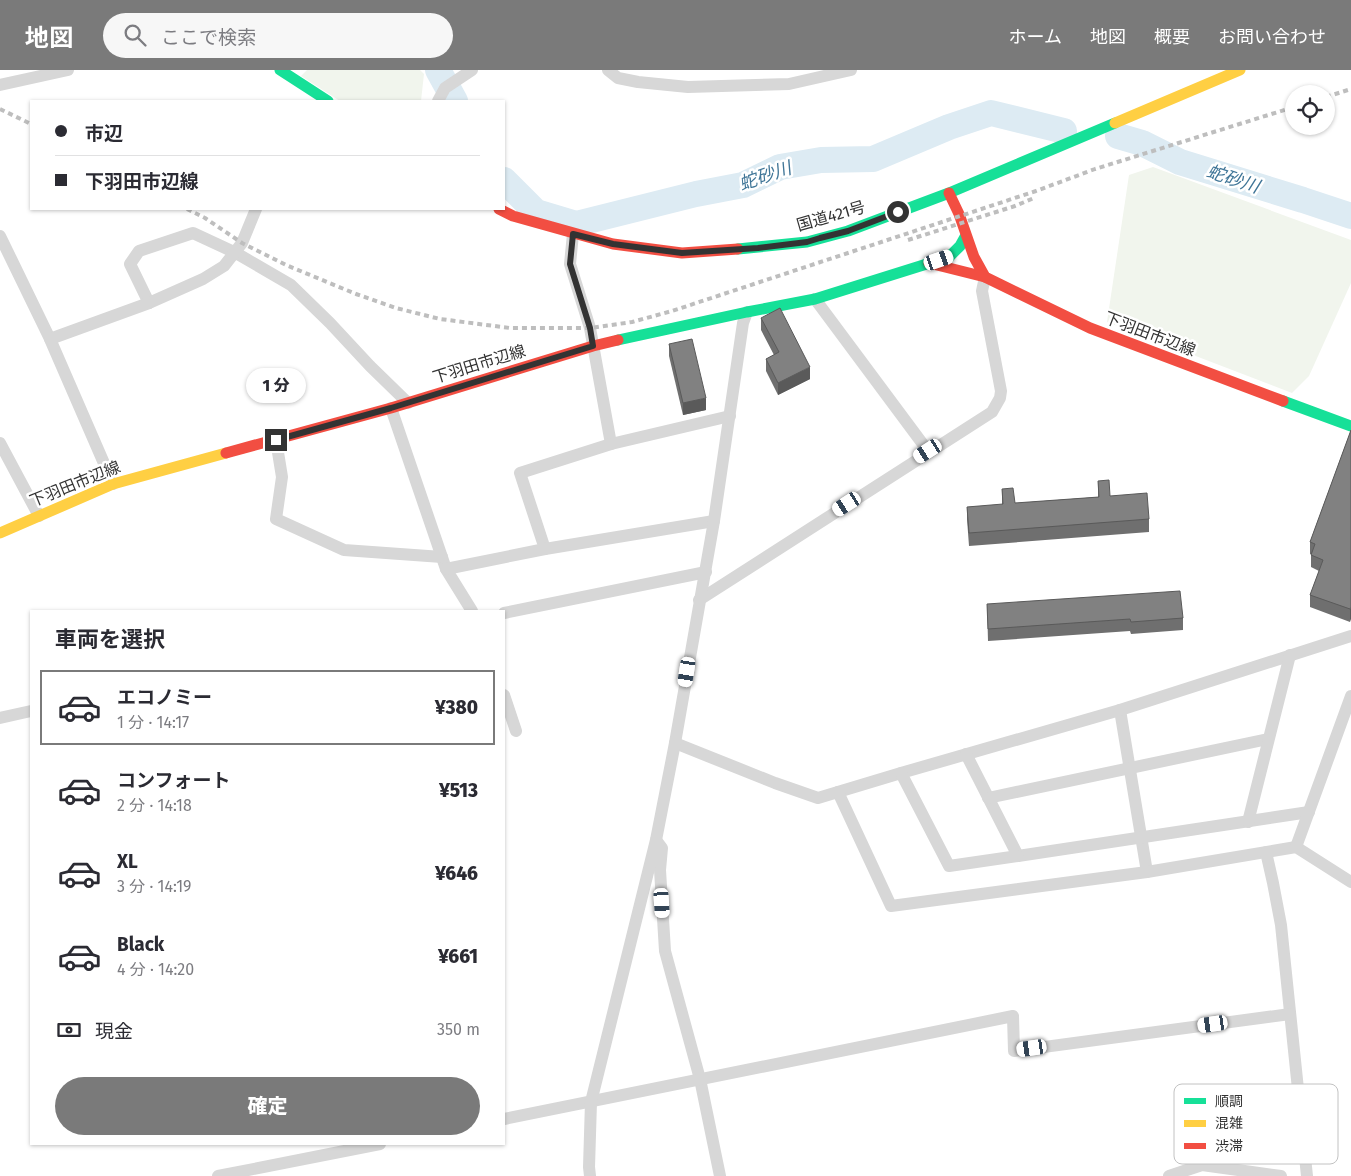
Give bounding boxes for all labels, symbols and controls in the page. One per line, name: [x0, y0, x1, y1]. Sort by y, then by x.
search box: [103, 13, 453, 58]
icon: search: [121, 21, 149, 49]
text: 地図: [25, 24, 73, 52]
text: ここで検索: [161, 26, 256, 49]
text: ホーム: [1009, 26, 1062, 48]
text: 地図: [1090, 26, 1126, 48]
text: 概要: [1154, 26, 1190, 48]
text: お問い合わせ: [1218, 26, 1326, 48]
map controls: [1285, 85, 1335, 135]
button: locate: [1285, 85, 1335, 135]
text: 市辺: [85, 122, 123, 145]
water label: 蛇砂川: [736, 156, 796, 195]
water label: 蛇砂川: [1204, 160, 1264, 198]
text: 下羽田市辺線: [85, 170, 199, 193]
street label: 国道421号: [794, 197, 868, 235]
route start: [887, 201, 909, 223]
car: [922, 248, 955, 272]
street label: 下羽田市辺線: [1102, 308, 1198, 360]
street label: 下羽田市辺線: [430, 341, 528, 387]
callout: 1 分: [246, 368, 306, 402]
text: 1 分: [262, 376, 290, 395]
route end: [265, 429, 287, 451]
car: [911, 437, 944, 465]
street label: 下羽田市辺線: [27, 457, 123, 511]
car: [830, 490, 863, 518]
text: 車両を選択: [55, 626, 165, 653]
car: [677, 656, 696, 688]
icon: car: [57, 685, 102, 730]
text: エコノミー: [117, 686, 212, 709]
text: ¥380: [435, 696, 478, 719]
text: 1 分 · 14:17: [117, 713, 189, 732]
icon: car: [57, 768, 102, 813]
text: コンフォート: [117, 769, 230, 792]
text: ¥513: [439, 779, 478, 802]
text: 2 分 · 14:18: [117, 796, 192, 815]
text: XL: [117, 850, 138, 873]
icon: car: [57, 851, 102, 896]
text: ¥646: [435, 862, 478, 885]
text: 3 分 · 14:19: [117, 877, 192, 896]
car: [653, 888, 670, 918]
text: Black: [117, 933, 164, 956]
icon: car: [57, 934, 102, 979]
text: ¥661: [438, 945, 478, 968]
text: 4 分 · 14:20: [117, 960, 194, 979]
car: [1197, 1014, 1228, 1034]
icon: cash: [55, 1016, 83, 1044]
text: 現金: [95, 1020, 133, 1043]
text: 350 m: [437, 1020, 480, 1039]
car: [1016, 1038, 1047, 1058]
button: 確定: [55, 1077, 480, 1135]
legend: [1174, 1084, 1338, 1164]
text: 順調: [1215, 1093, 1243, 1110]
text: 混雑: [1215, 1115, 1243, 1132]
text: 渋滞: [1215, 1138, 1243, 1155]

